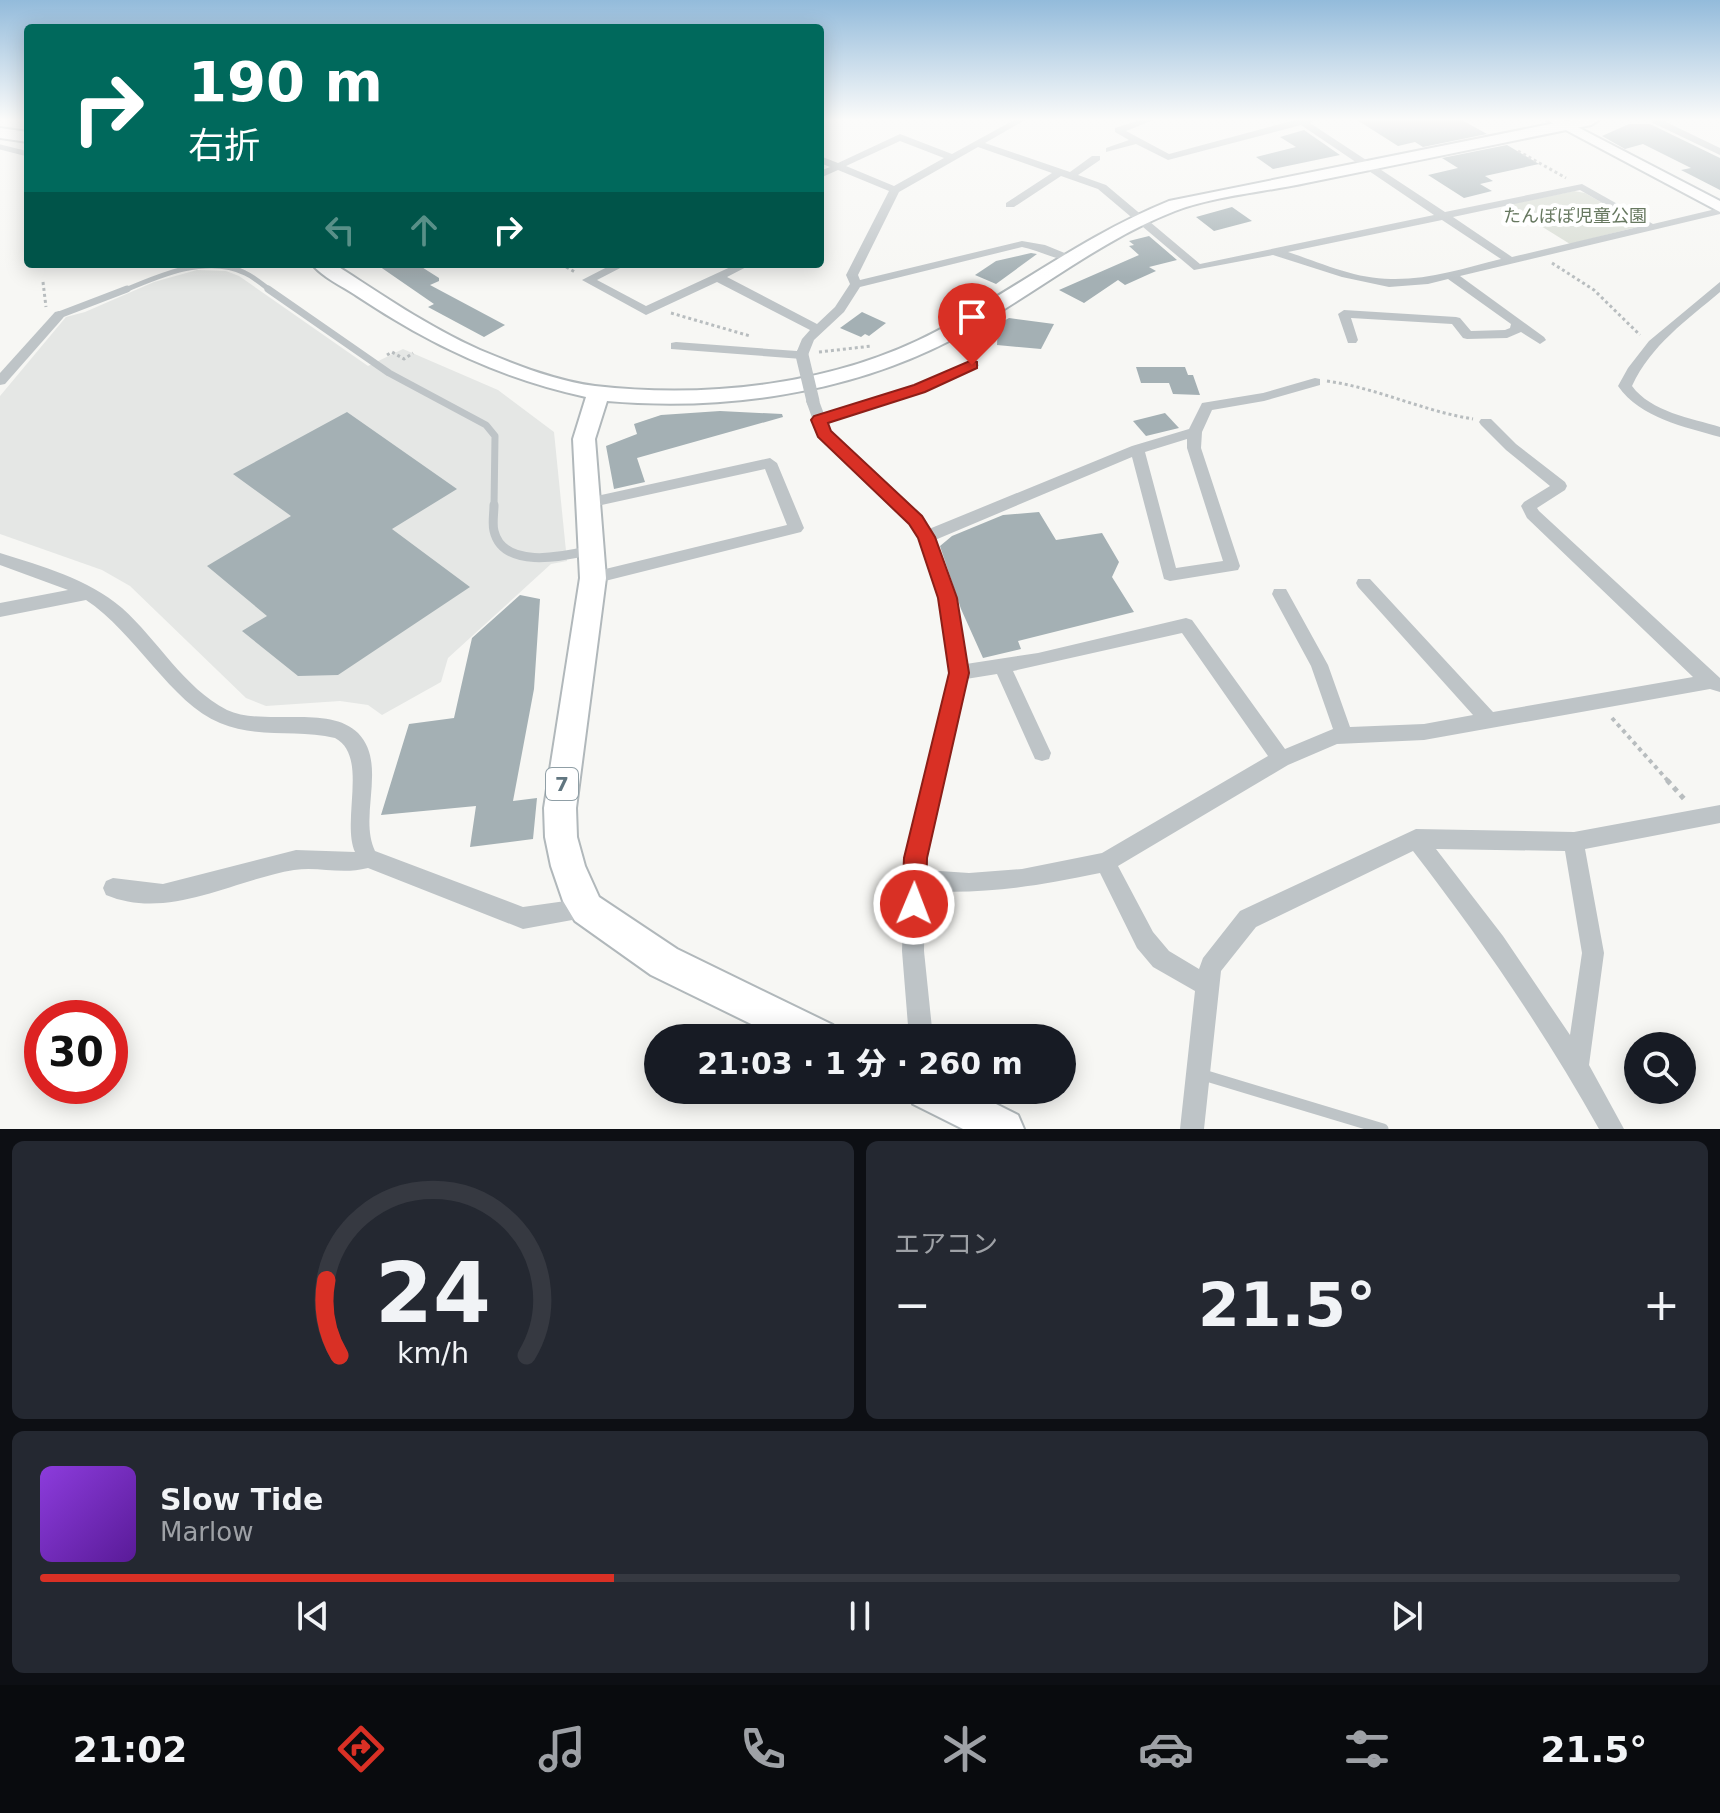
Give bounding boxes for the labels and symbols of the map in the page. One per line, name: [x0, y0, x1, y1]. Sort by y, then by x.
park label: たんぽぽ児童公園: [1503, 205, 1647, 226]
pin: [938, 283, 1006, 365]
road number: 7: [546, 768, 578, 800]
position arrow: [872, 862, 956, 946]
speed limit sign: 30: [24, 1000, 128, 1104]

